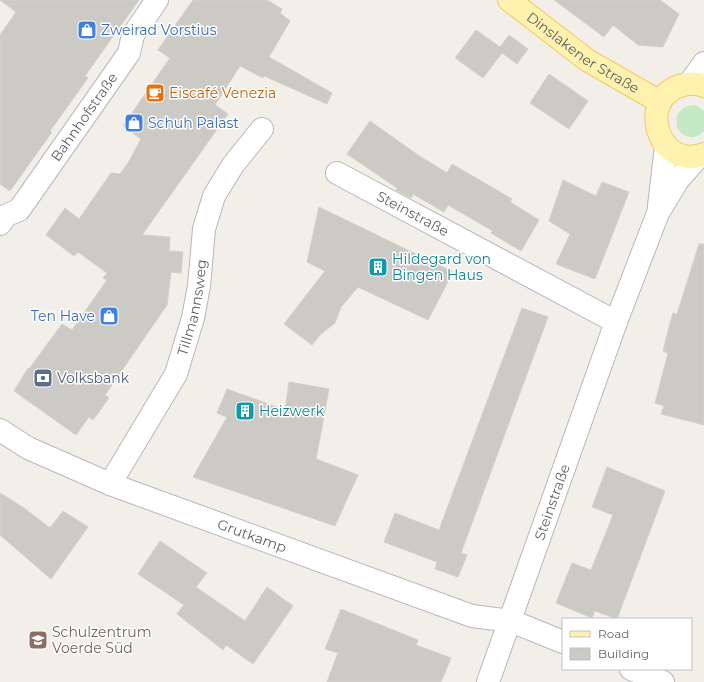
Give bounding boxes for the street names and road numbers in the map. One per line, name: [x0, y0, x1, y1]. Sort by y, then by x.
street label: Dinslakener Straße: [523, 8, 643, 97]
street label: Bahnhofstraße: [47, 69, 122, 165]
street label: Steinstraße: [374, 187, 452, 240]
street label: Tillmannsweg: [173, 259, 210, 358]
street label: Steinstraße: [530, 462, 574, 542]
street label: Grutkamp: [215, 515, 289, 557]

